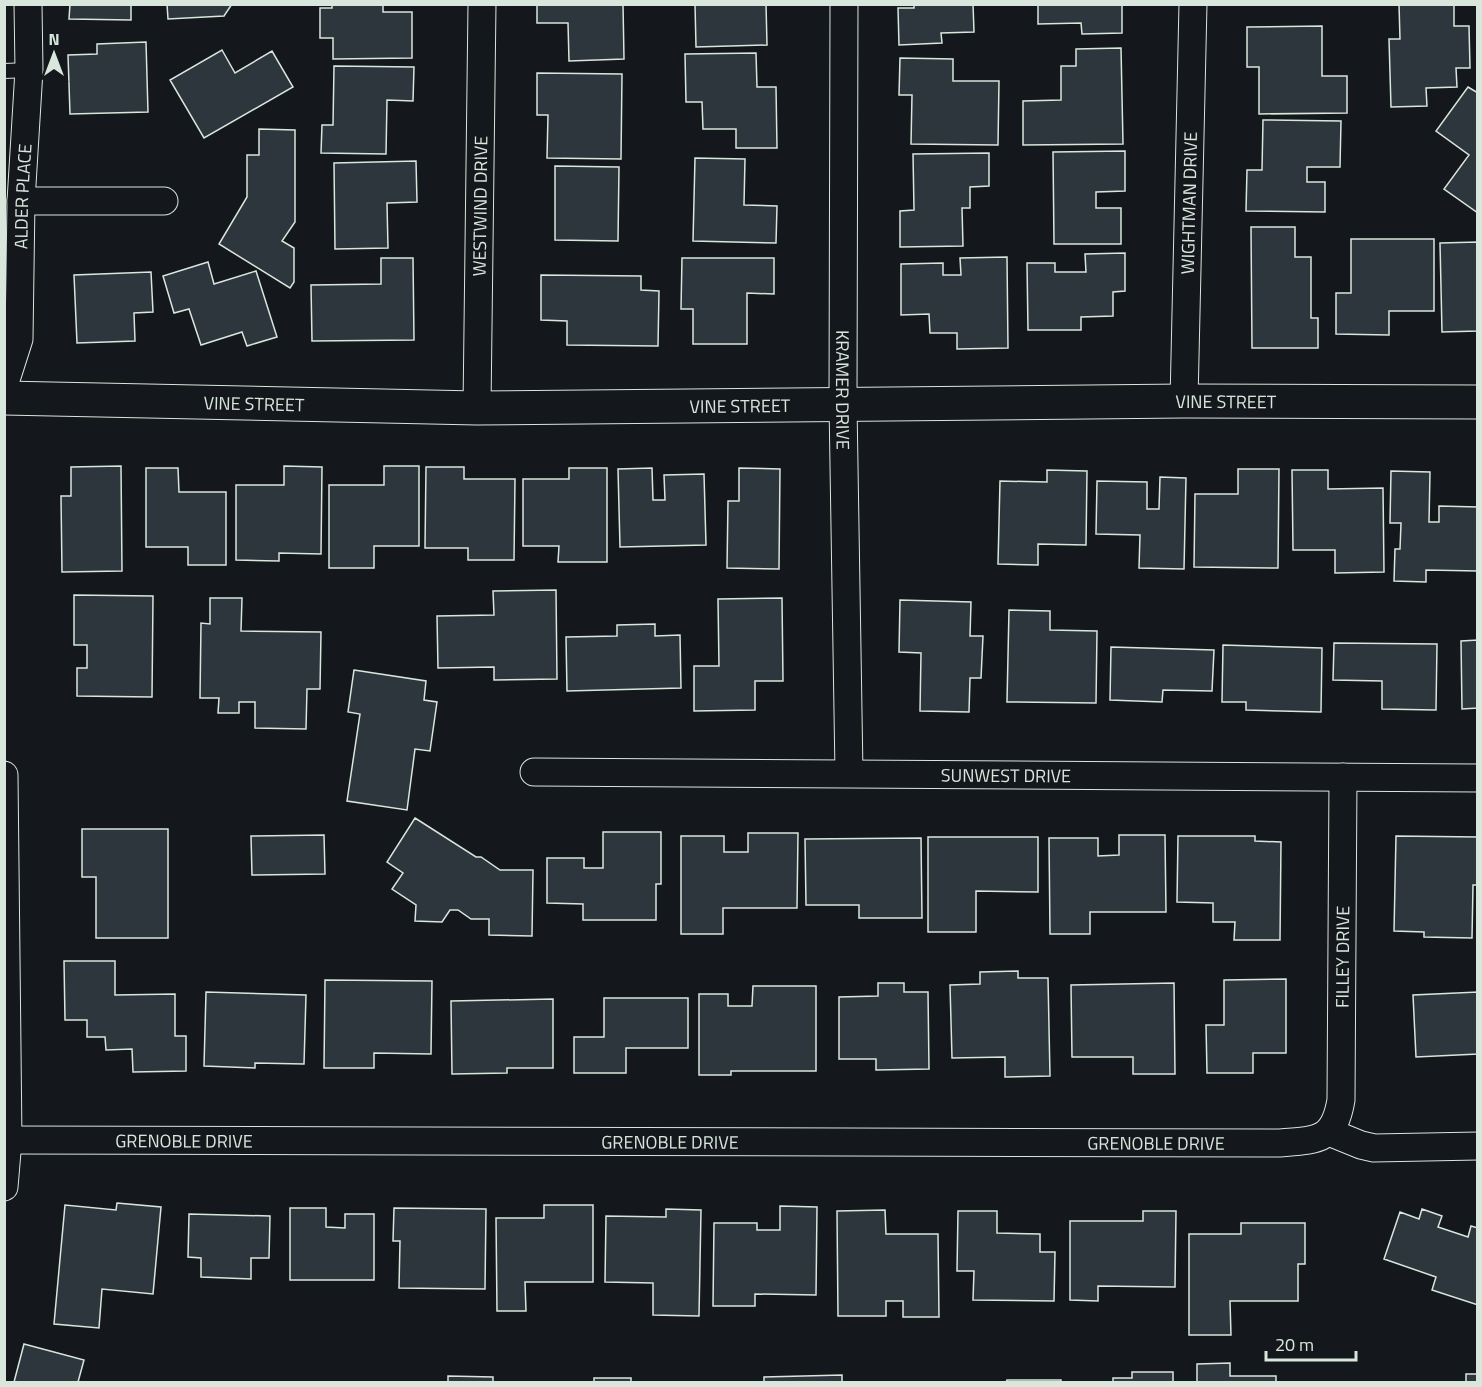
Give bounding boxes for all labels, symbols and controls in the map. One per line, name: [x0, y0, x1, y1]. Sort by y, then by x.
north arrow: [24, 24, 84, 84]
text: N: [48, 27, 60, 51]
street label: WIGHTMAN DRIVE: [1173, 131, 1204, 275]
street label: WESTWIND DRIVE: [465, 135, 494, 277]
street label: ALDER PLACE: [7, 143, 38, 249]
street label: KRAMER DRIVE: [829, 330, 857, 450]
street label: VINE STREET: [1175, 387, 1277, 415]
street label: VINE STREET: [203, 389, 305, 418]
street label: VINE STREET: [689, 391, 791, 419]
street label: SUNWEST DRIVE: [941, 761, 1071, 789]
street label: FILLEY DRIVE: [1328, 906, 1356, 1008]
street label: GRENOBLE DRIVE: [115, 1127, 253, 1154]
street label: GRENOBLE DRIVE: [601, 1128, 739, 1155]
street label: GRENOBLE DRIVE: [1087, 1129, 1225, 1156]
scale bar: [1266, 1324, 1356, 1362]
text: 20 m: [1275, 1331, 1314, 1358]

